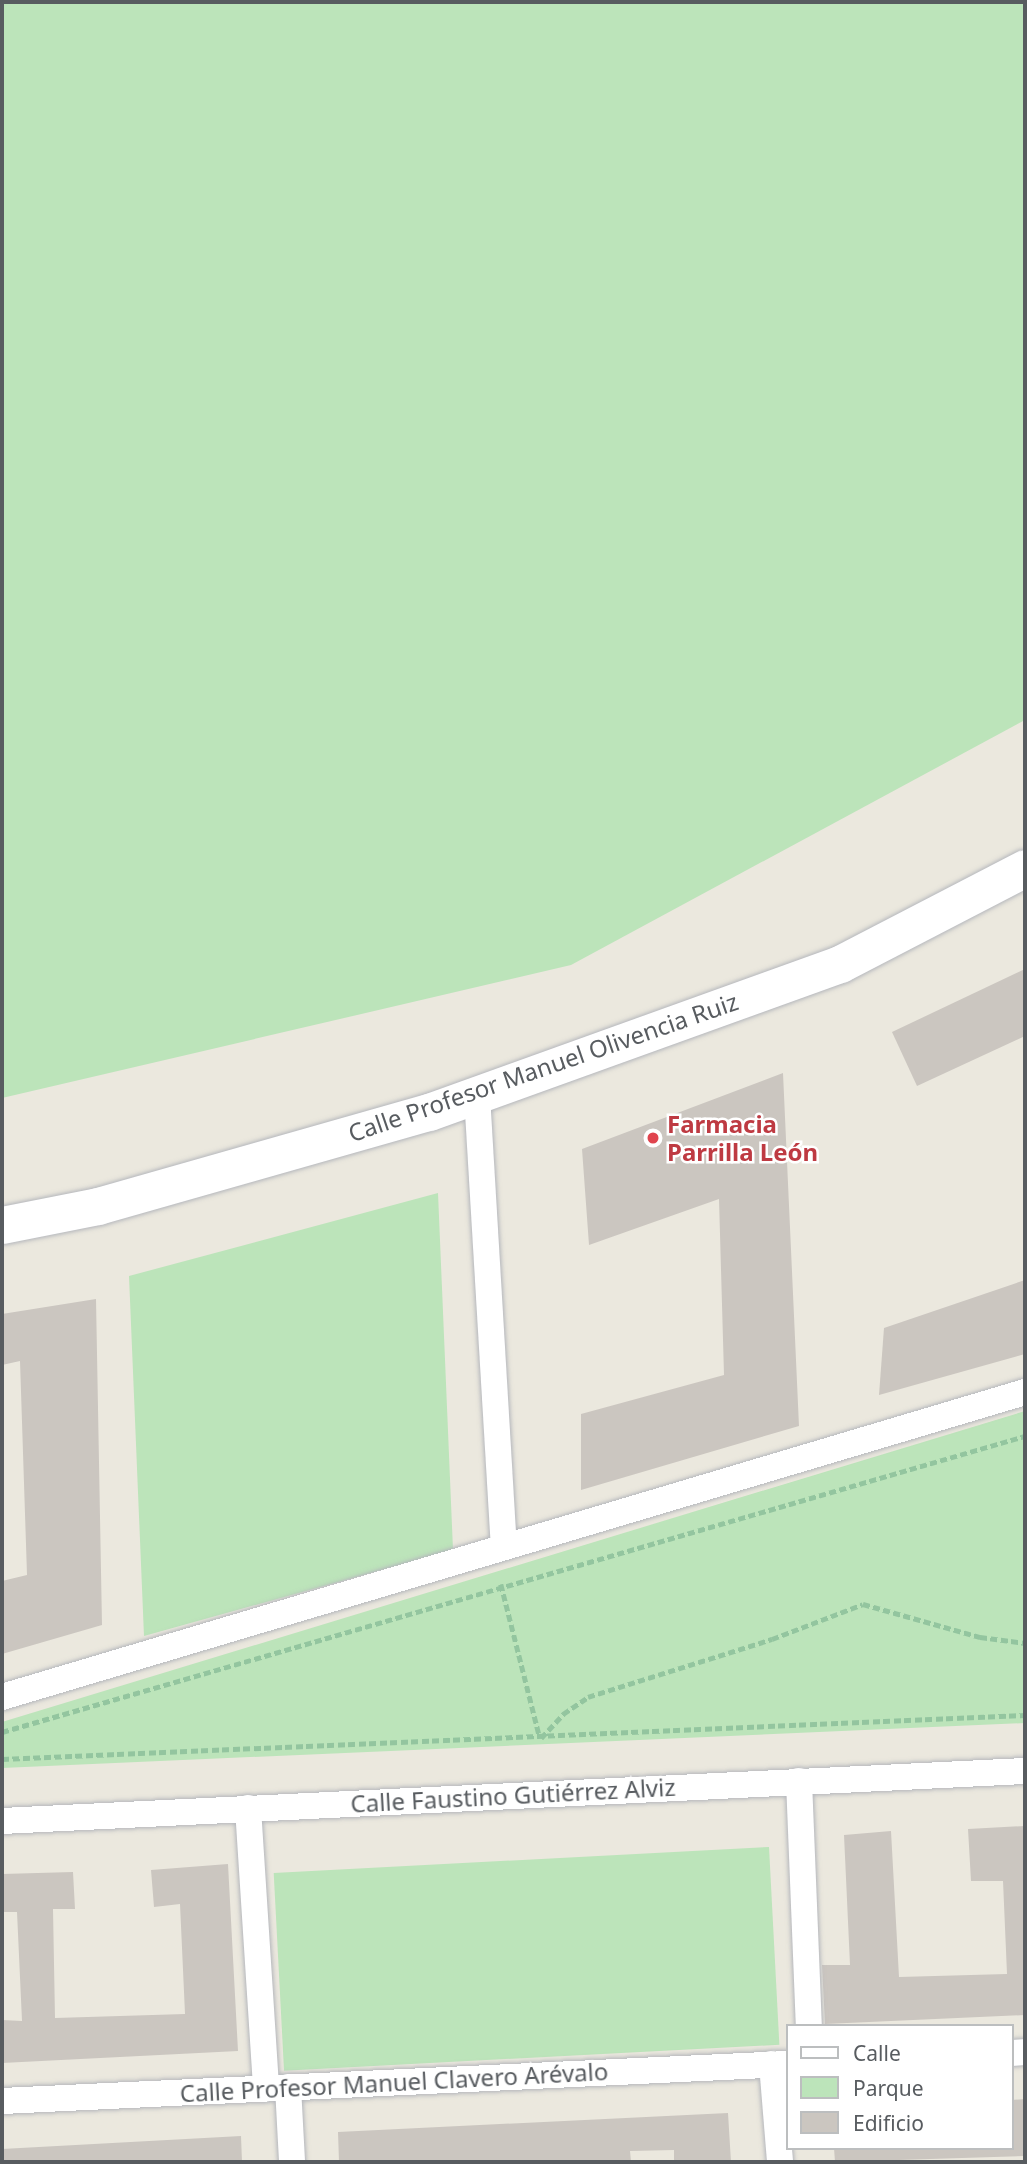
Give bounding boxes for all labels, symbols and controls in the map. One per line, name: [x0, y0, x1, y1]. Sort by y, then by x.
street label: Calle Profesor Manuel Olivencia Ruiz: [344, 987, 742, 1147]
place label: Farmacia Parrilla León: [667, 1110, 818, 1166]
marker: Farmacia Parrilla León: [645, 1130, 661, 1146]
street label: Calle Faustino Gutiérrez Alviz: [350, 1772, 676, 1818]
legend: [786, 2024, 1013, 2150]
text: Calle: [853, 2039, 901, 2067]
street label: Calle Profesor Manuel Clavero Arévalo: [179, 2056, 609, 2108]
text: Parque: [853, 2074, 923, 2102]
text: Edificio: [853, 2109, 924, 2137]

